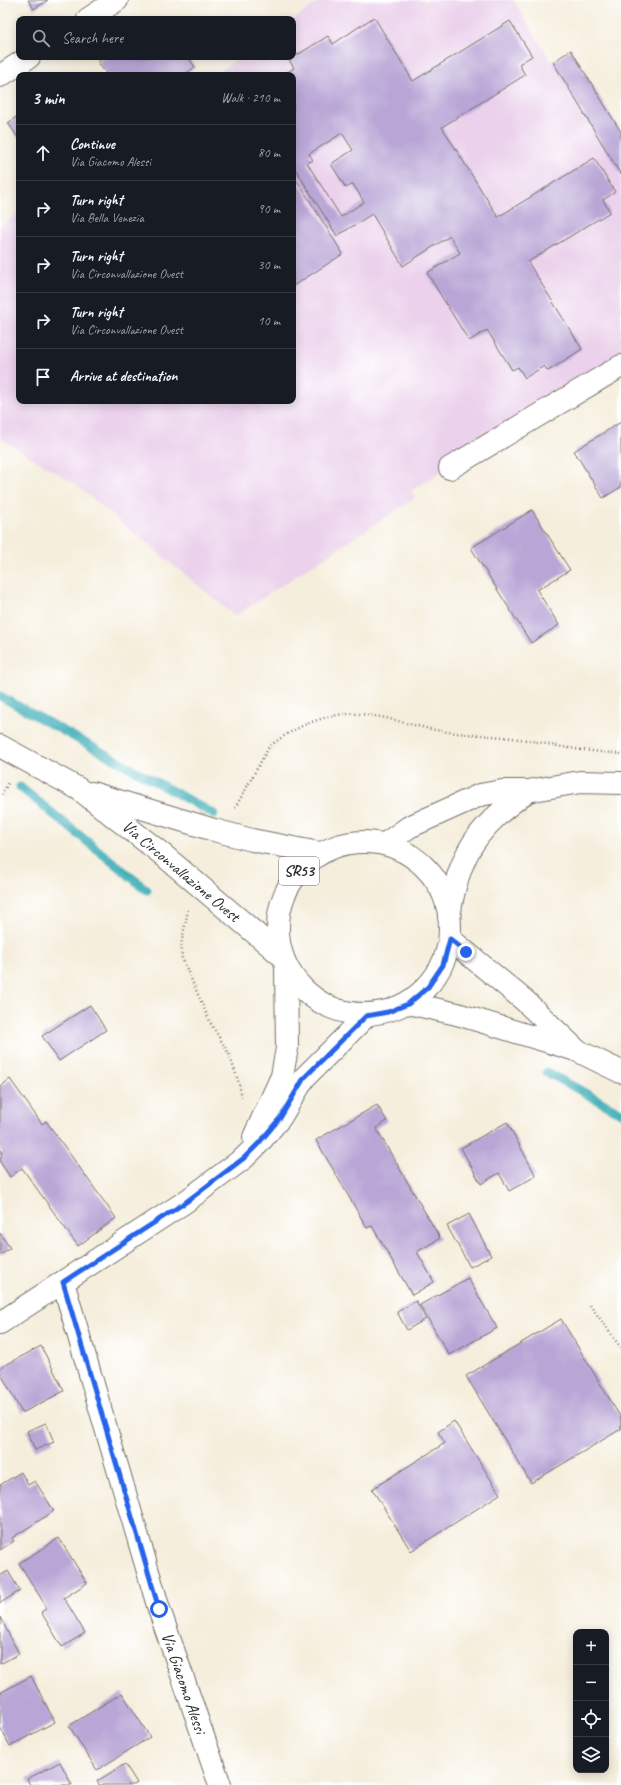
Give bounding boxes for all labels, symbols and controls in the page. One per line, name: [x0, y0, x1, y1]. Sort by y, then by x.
search box: [16, 16, 296, 60]
icon: search: [30, 27, 52, 49]
text: Search here: [62, 29, 123, 48]
text: 3 min: [32, 88, 65, 109]
text: Walk · 210 m: [221, 90, 280, 106]
text: Continue: [70, 135, 115, 154]
icon: ahead: [32, 142, 54, 164]
text: 80 m: [258, 145, 280, 161]
text: Via Giacomo Alessi: [70, 154, 151, 170]
text: Turn right: [70, 191, 123, 210]
icon: right: [32, 198, 54, 220]
text: 90 m: [258, 201, 280, 217]
text: Via Bella Venezia: [70, 210, 144, 226]
text: Turn right: [70, 247, 123, 266]
icon: right: [32, 254, 54, 276]
text: 30 m: [258, 257, 280, 273]
text: Via Circonvallazione Ovest: [70, 266, 183, 282]
text: Turn right: [70, 303, 123, 322]
icon: right: [32, 310, 54, 332]
text: 10 m: [258, 313, 280, 329]
text: Via Circonvallazione Ovest: [70, 322, 183, 338]
icon: arrive: [32, 366, 54, 388]
text: Arrive at destination: [70, 367, 177, 386]
street label: Via Circonvallazione Ovest: [118, 815, 246, 928]
road number: SR53: [279, 857, 319, 885]
route end: [457, 943, 475, 961]
route start: [150, 1600, 168, 1618]
map controls: [573, 1629, 609, 1773]
button: +: [573, 1629, 609, 1665]
street label: Via Giacomo Alessi: [157, 1630, 212, 1738]
button: −: [573, 1665, 609, 1701]
button: locate: [573, 1701, 609, 1737]
button: layers: [573, 1737, 609, 1773]

